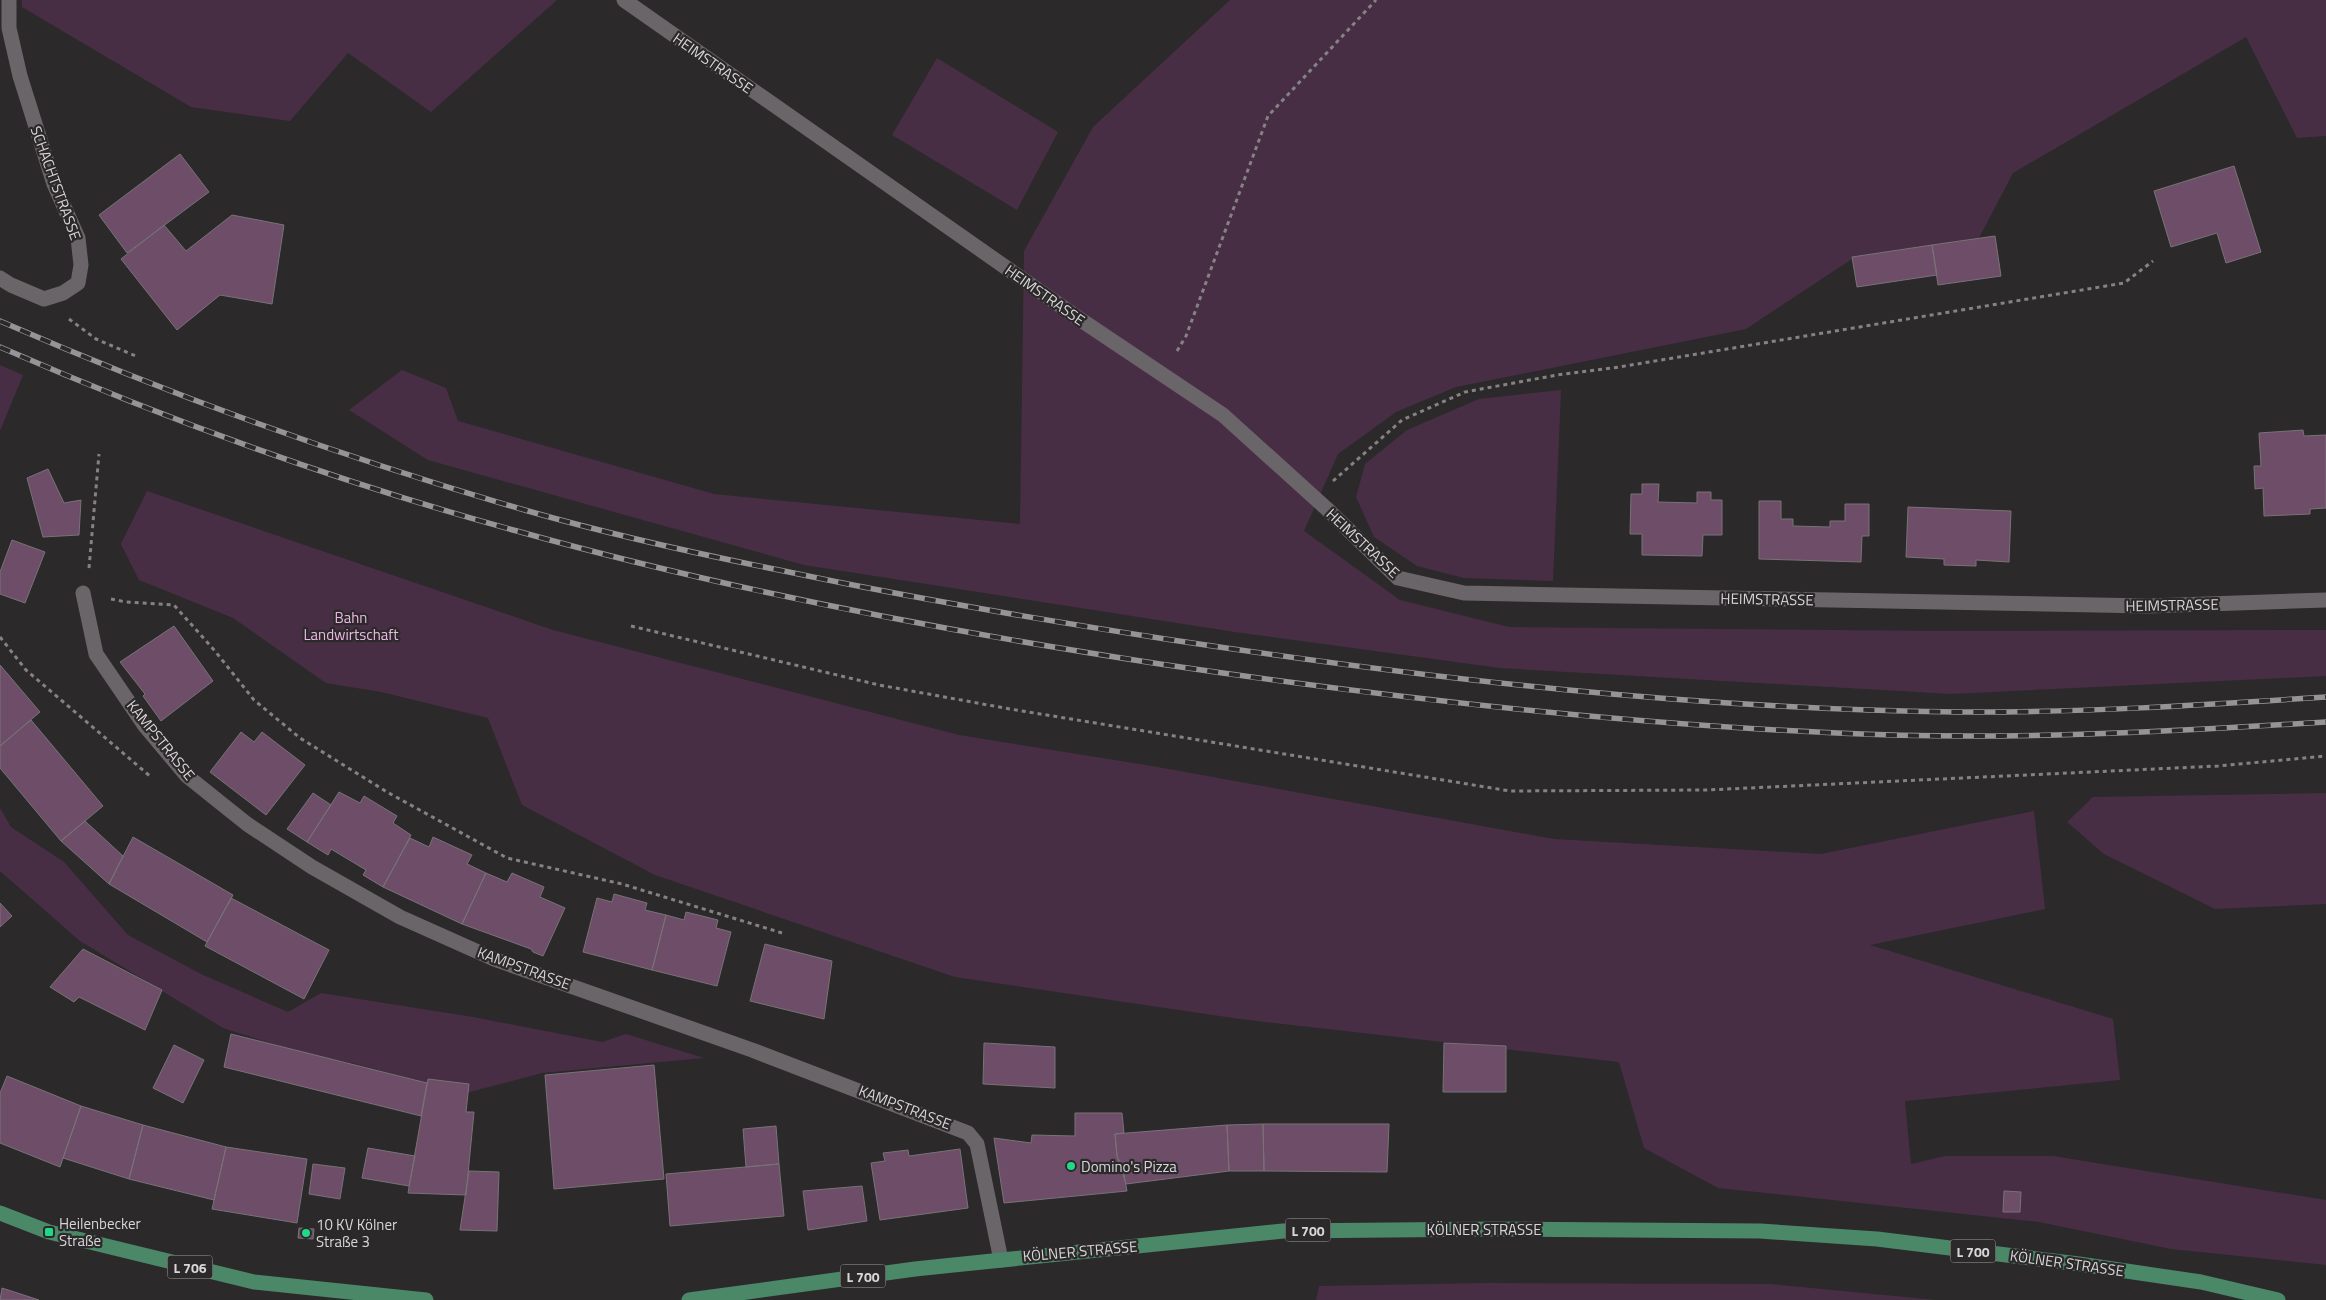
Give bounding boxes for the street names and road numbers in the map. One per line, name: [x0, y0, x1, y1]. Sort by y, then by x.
street label: HEIMSTRASSE: [668, 27, 758, 99]
street label: SCHACHTSTRASSE: [25, 123, 87, 243]
street label: HEIMSTRASSE: [1000, 259, 1090, 331]
street label: HEIMSTRASSE: [1321, 503, 1405, 583]
street label: HEIMSTRASSE: [1720, 587, 1814, 611]
street label: HEIMSTRASSE: [2125, 593, 2219, 617]
street label: KAMPSTRASSE: [121, 695, 201, 785]
street label: KAMPSTRASSE: [474, 941, 574, 995]
street label: KAMPSTRASSE: [855, 1079, 955, 1135]
road number: L 700: [1286, 1218, 1330, 1242]
street label: KÖLNER STRASSE: [1427, 1218, 1541, 1241]
street label: KÖLNER STRASSE: [1022, 1235, 1138, 1267]
road number: L 700: [1950, 1240, 1996, 1262]
street label: KÖLNER STRASSE: [2009, 1244, 2125, 1282]
road number: L 706: [168, 1256, 212, 1278]
road number: L 700: [840, 1264, 886, 1288]

